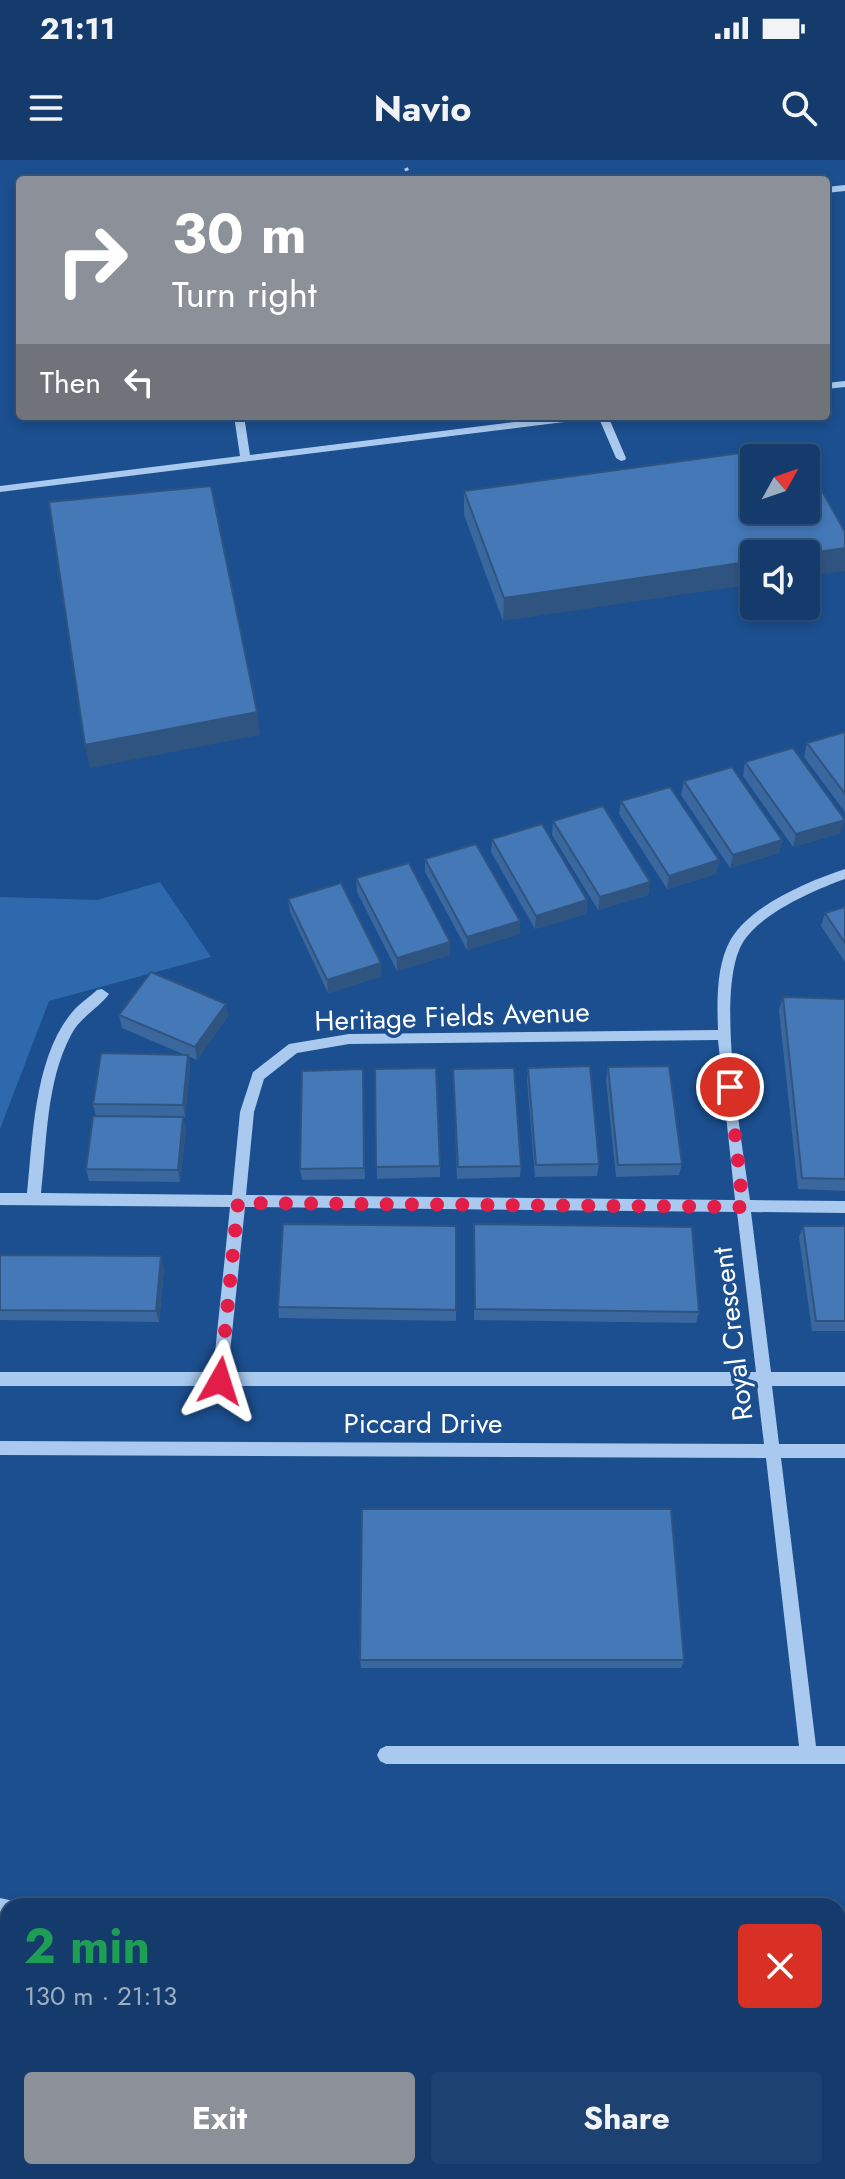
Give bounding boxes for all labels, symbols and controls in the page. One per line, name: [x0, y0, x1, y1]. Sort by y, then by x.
text: 21:11: [40, 7, 115, 50]
text: Navio: [374, 82, 471, 134]
icon: menu: [24, 86, 68, 130]
icon: search: [777, 86, 821, 130]
text: 30 m: [172, 193, 307, 274]
icon: right: [40, 208, 144, 312]
text: Turn right: [172, 268, 317, 320]
icon: left: [117, 360, 161, 404]
text: Then: [40, 361, 101, 404]
north arrow: [740, 444, 820, 524]
map controls: [740, 444, 820, 620]
button: sound: [740, 540, 820, 620]
street label: Heritage Fields Avenue: [314, 991, 590, 1042]
pin: [696, 1053, 764, 1121]
icon: arrive: [708, 1065, 752, 1109]
street label: Royal Crescent: [701, 1245, 763, 1423]
position arrow: [178, 1339, 262, 1423]
street label: Piccard Drive: [343, 1403, 503, 1444]
text: 2 min: [24, 1912, 150, 1981]
button: close: [738, 1924, 822, 2008]
text: 130 m · 21:13: [24, 1977, 177, 2015]
button: Exit: [24, 2072, 415, 2164]
button: Share: [431, 2072, 822, 2164]

